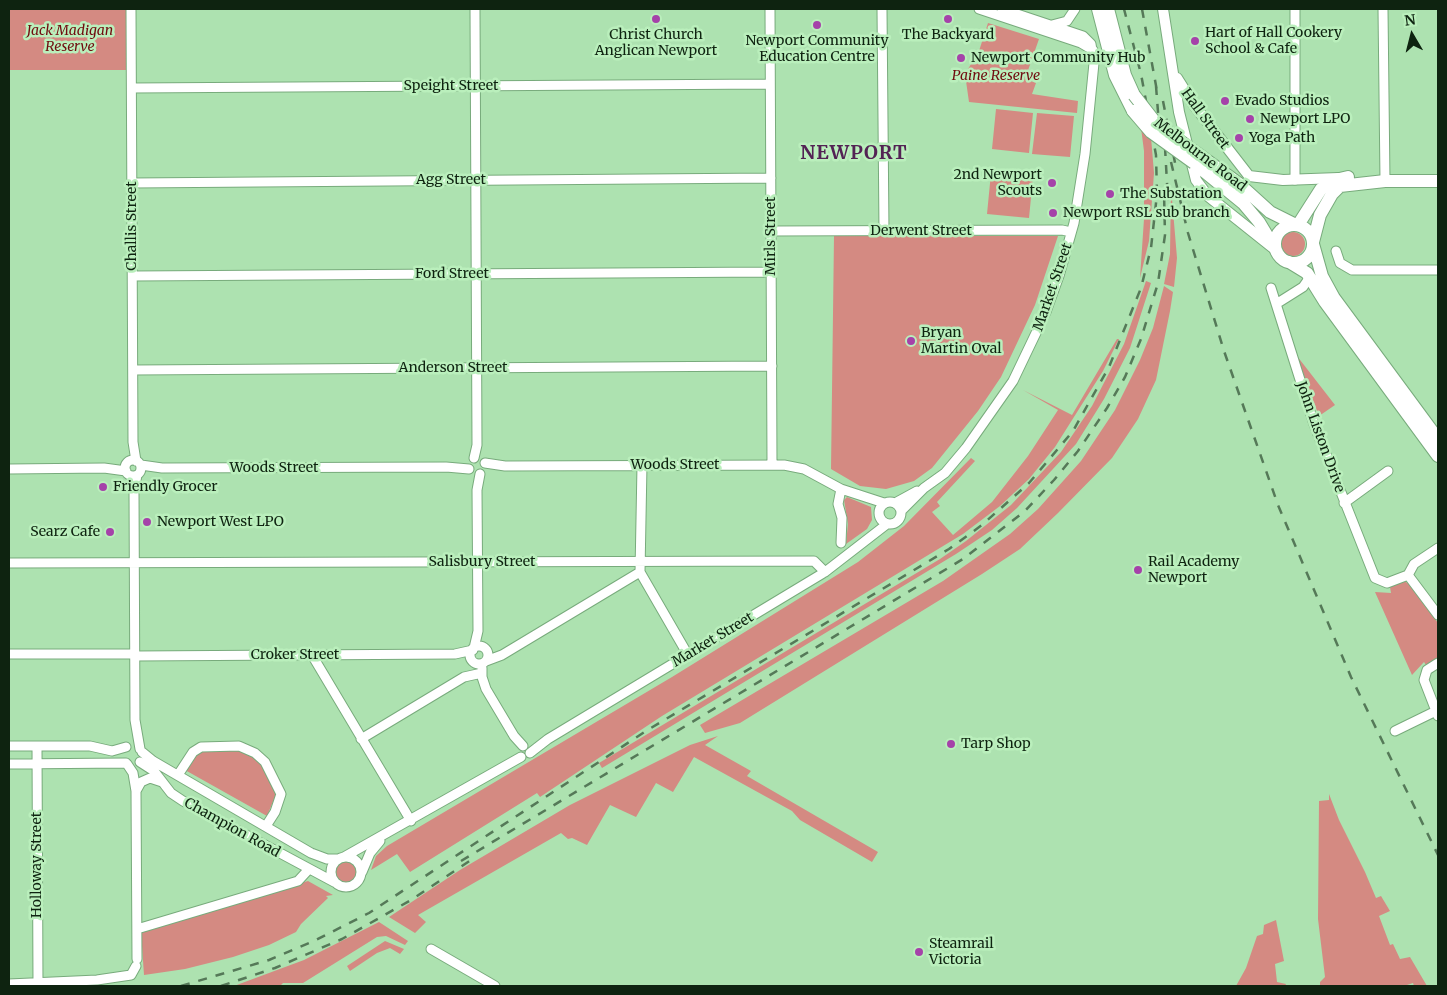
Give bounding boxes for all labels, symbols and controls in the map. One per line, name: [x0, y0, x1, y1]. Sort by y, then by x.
north arrow: [1387, 10, 1437, 60]
text: N: [1403, 10, 1417, 30]
marker: Christ Church Anglican Newport: [650, 13, 662, 25]
marker: The Backyard: [942, 13, 954, 25]
marker: Newport Community Education Centre: [811, 19, 823, 31]
park label: Jack Madigan Reserve: [27, 23, 113, 56]
place label: Hart of Hall Cookery School & Cafe: [1205, 25, 1342, 58]
place label: Christ Church Anglican Newport: [595, 27, 717, 59]
place label: The Backyard: [902, 27, 994, 43]
place label: Newport Community Education Centre: [745, 33, 889, 65]
marker: Hart of Hall Cookery School & Cafe: [1189, 35, 1201, 47]
place label: Newport Community Hub: [971, 50, 1145, 66]
marker: Newport Community Hub: [955, 52, 967, 64]
park label: Paine Reserve: [952, 68, 1040, 84]
street label: Speight Street: [404, 78, 498, 94]
street label: Hall Street: [1177, 85, 1233, 153]
place label: Evado Studios: [1235, 93, 1329, 109]
marker: Evado Studios: [1219, 95, 1231, 107]
place label: Newport LPO: [1260, 111, 1350, 127]
marker: Newport LPO: [1244, 113, 1256, 125]
street label: Melbourne Road: [1151, 115, 1249, 195]
place label: Yoga Path: [1249, 130, 1315, 146]
marker: Yoga Path: [1233, 132, 1245, 144]
district label: NEWPORT: [799, 143, 909, 165]
place label: 2nd Newport Scouts: [953, 167, 1042, 200]
street label: Agg Street: [416, 172, 486, 188]
marker: 2nd Newport Scouts: [1046, 177, 1058, 189]
street label: Challis Street: [124, 181, 140, 271]
place label: The Substation: [1120, 186, 1222, 202]
marker: The Substation: [1104, 188, 1116, 200]
street label: Mirls Street: [763, 197, 779, 275]
place label: Newport RSL sub branch: [1063, 205, 1230, 221]
marker: Newport RSL sub branch: [1047, 207, 1059, 219]
street label: Derwent Street: [870, 223, 972, 239]
street label: Market Street: [1030, 241, 1076, 333]
street label: Ford Street: [415, 266, 489, 282]
place label: Bryan Martin Oval: [921, 325, 1002, 358]
marker: Bryan Martin Oval: [905, 335, 917, 347]
street label: Anderson Street: [399, 360, 507, 376]
street label: John Liston Drive: [1292, 379, 1348, 495]
street label: Woods Street: [630, 457, 720, 473]
street label: Woods Street: [229, 460, 319, 476]
place label: Friendly Grocer: [113, 479, 218, 495]
marker: Friendly Grocer: [97, 481, 109, 493]
place label: Newport West LPO: [157, 514, 284, 530]
marker: Newport West LPO: [141, 516, 153, 528]
place label: Searz Cafe: [30, 524, 100, 540]
marker: Searz Cafe: [104, 526, 116, 538]
street label: Salisbury Street: [429, 554, 535, 570]
place label: Rail Academy Newport: [1148, 554, 1239, 586]
marker: Rail Academy Newport: [1132, 564, 1144, 576]
street label: Market Street: [669, 609, 757, 671]
street label: Croker Street: [251, 647, 339, 663]
place label: Tarp Shop: [961, 736, 1031, 752]
marker: Tarp Shop: [945, 738, 957, 750]
street label: Champion Road: [181, 795, 283, 861]
street label: Holloway Street: [29, 812, 45, 918]
place label: Steamrail Victoria: [929, 936, 994, 969]
marker: Steamrail Victoria: [913, 946, 925, 958]

